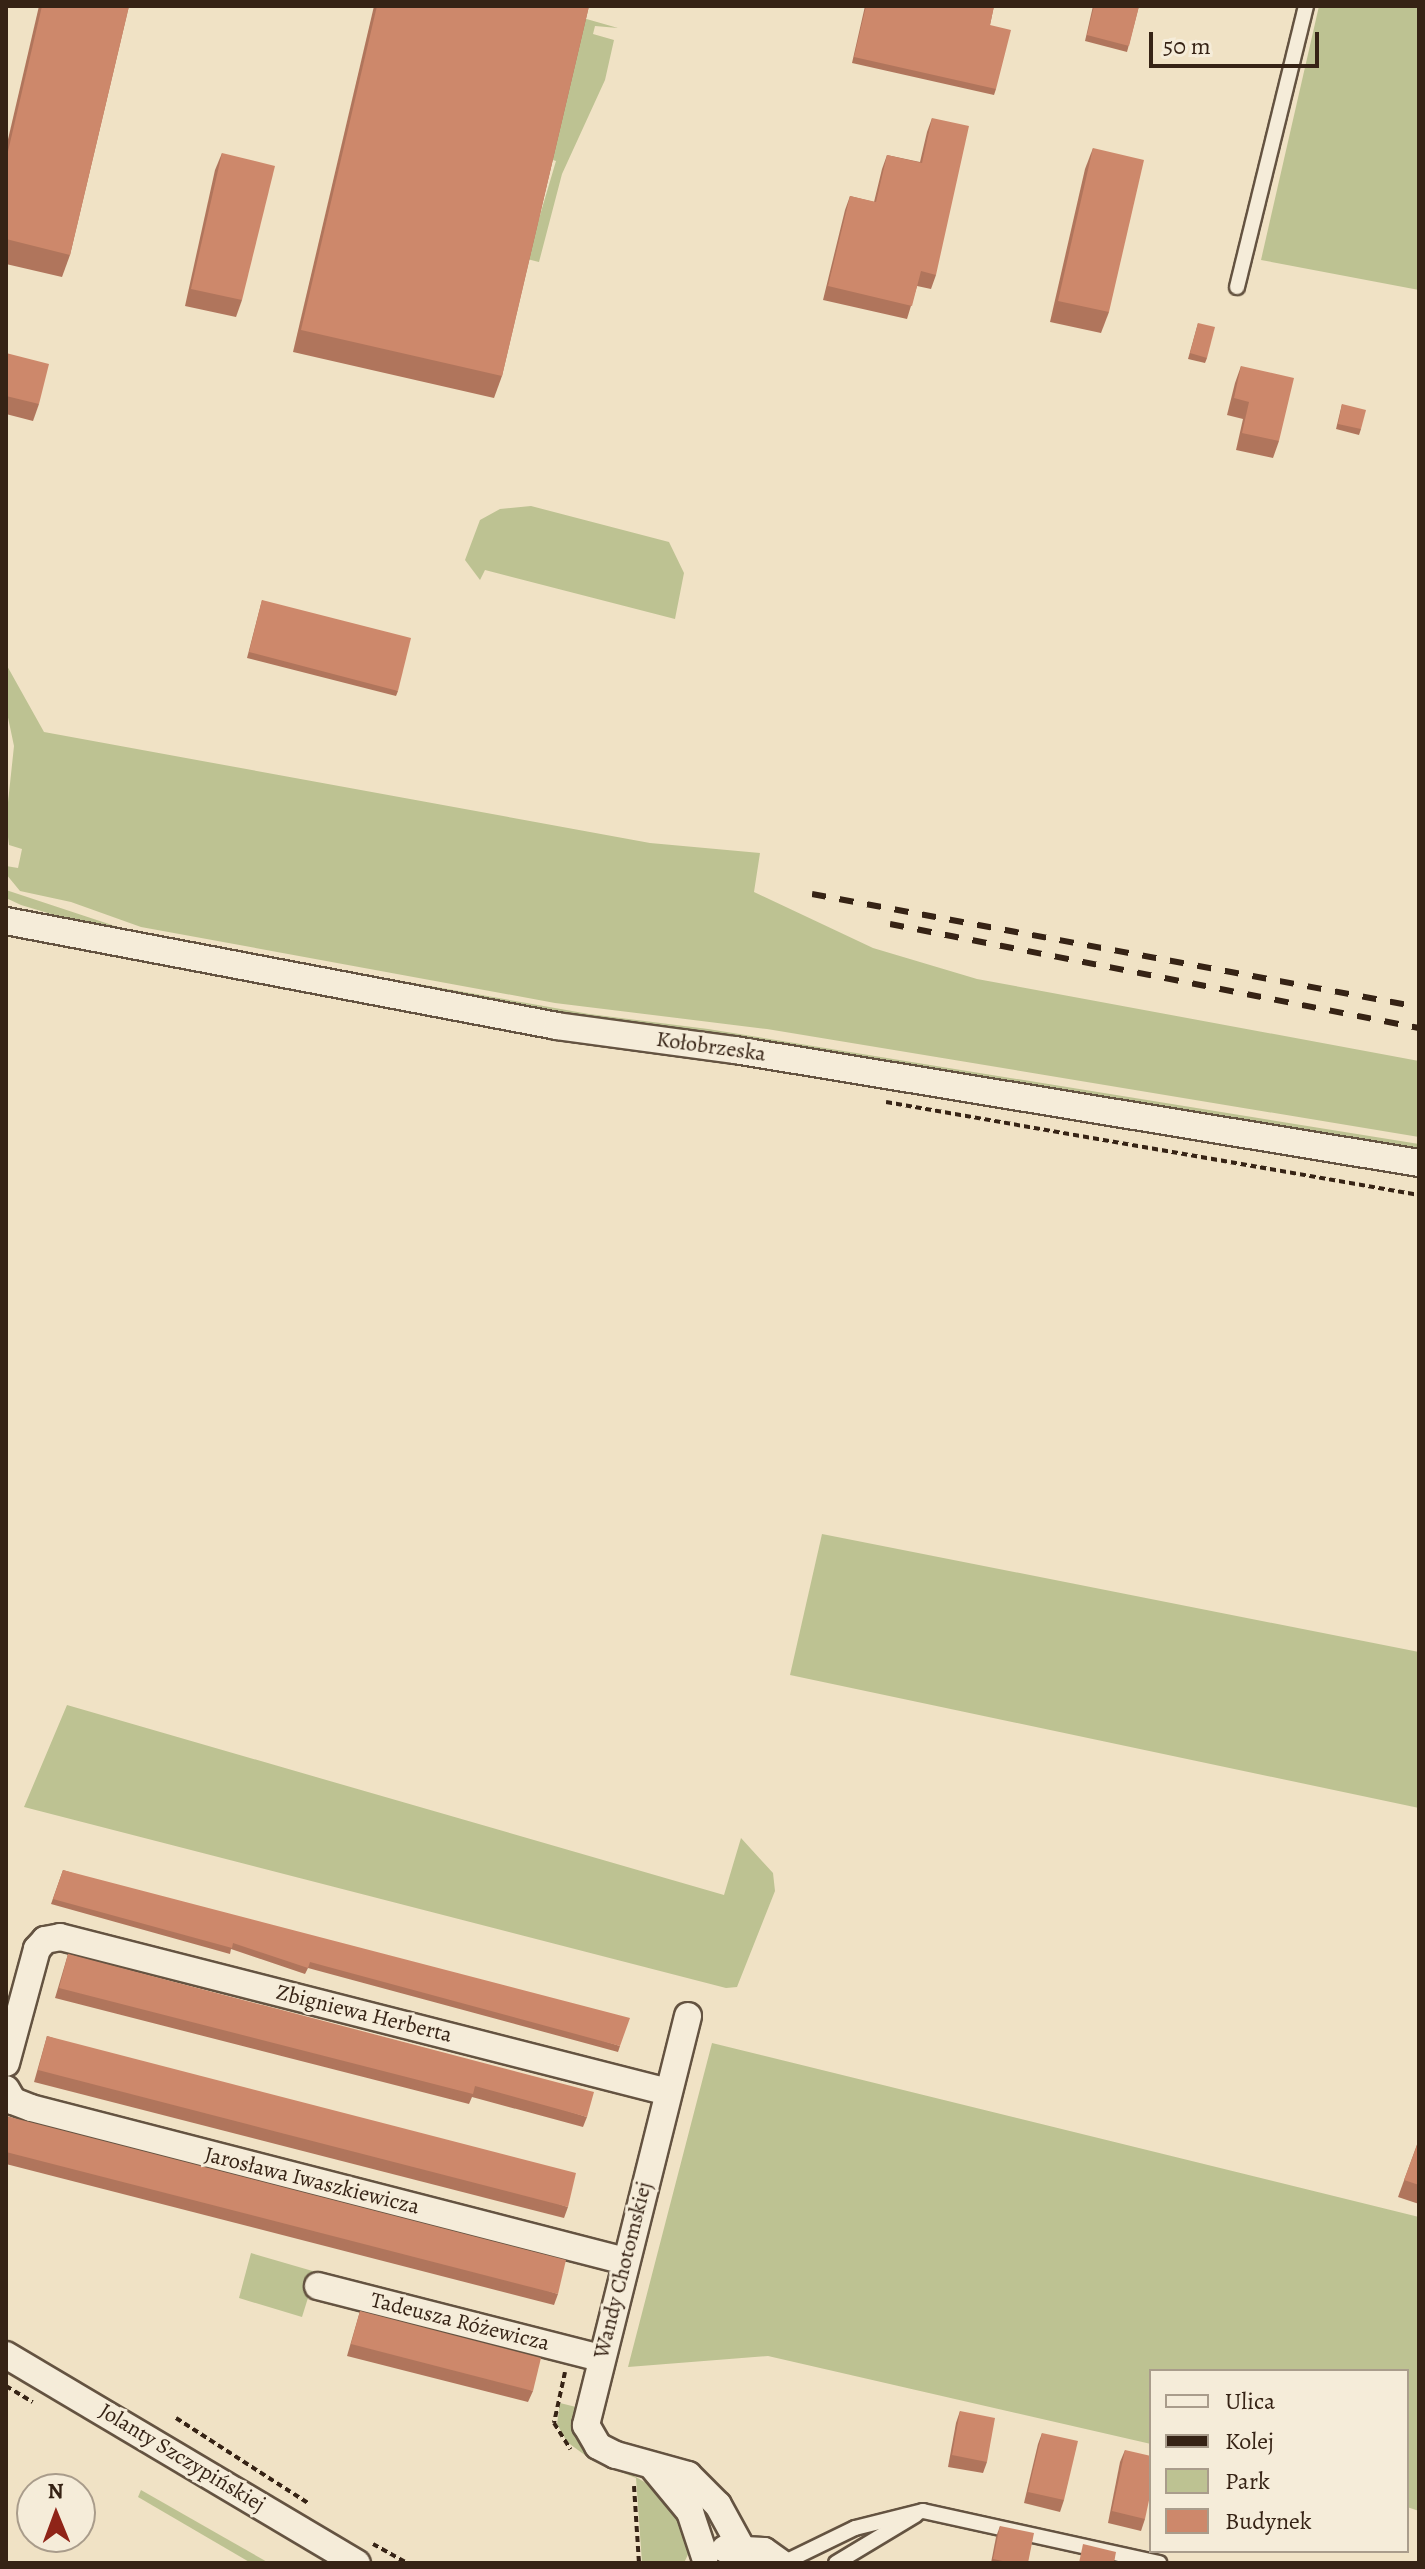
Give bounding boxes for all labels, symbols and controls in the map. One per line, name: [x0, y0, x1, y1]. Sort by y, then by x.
scale bar: [1153, 16, 1323, 66]
text: 50 m: [1163, 30, 1211, 62]
street label: Kołobrzeska: [655, 1026, 767, 1068]
street label: Zbigniewa Herberta: [273, 1979, 455, 2049]
street label: Jarosława Iwaszkiewicza: [202, 2142, 422, 2220]
street label: Wandy Chotomskiej: [588, 2179, 658, 2361]
street label: Tadeusza Różewicza: [368, 2287, 552, 2357]
legend: [1149, 2369, 1409, 2553]
text: Ulica: [1225, 2385, 1275, 2417]
street label: Jolanty Szczypińskiej: [94, 2398, 270, 2518]
text: Kolej: [1225, 2425, 1274, 2457]
text: Park: [1225, 2465, 1270, 2497]
north arrow: [16, 2473, 96, 2553]
text: N: [47, 2476, 64, 2506]
text: Budynek: [1225, 2505, 1312, 2537]

